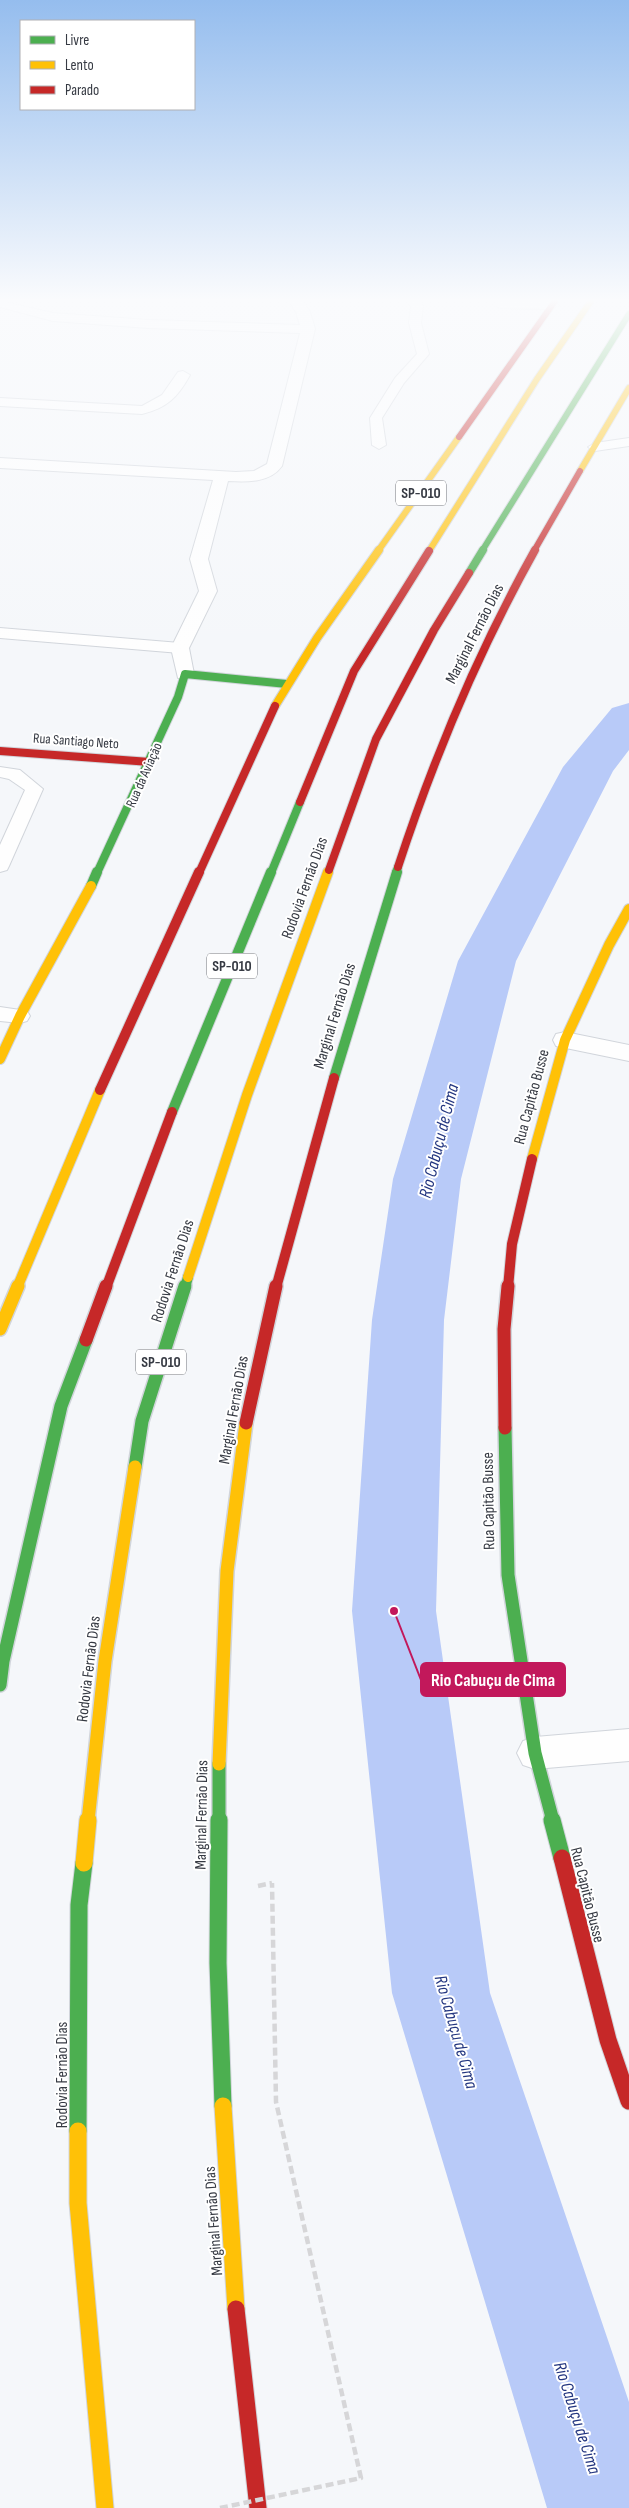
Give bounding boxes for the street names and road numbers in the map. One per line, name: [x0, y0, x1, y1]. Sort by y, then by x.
road number: SP-010: [396, 480, 446, 506]
street label: Marginal Fernão Dias: [442, 581, 508, 687]
street label: Rua Santiago Neto: [33, 730, 120, 752]
street label: Rua da Aviação: [122, 740, 166, 810]
street label: Rodovia Fernão Dias: [278, 834, 332, 941]
road number: SP-010: [207, 954, 257, 978]
street label: Marginal Fernão Dias: [310, 961, 360, 1071]
street label: Rua Capitão Busse: [510, 1047, 554, 1147]
street label: Rodovia Fernão Dias: [147, 1217, 199, 1325]
road number: SP-010: [136, 1350, 186, 1374]
street label: Marginal Fernão Dias: [215, 1354, 253, 1466]
street label: Rua Capitão Busse: [479, 1452, 499, 1550]
street label: Rodovia Fernão Dias: [73, 1615, 105, 1723]
street label: Marginal Fernão Dias: [192, 1760, 212, 1870]
street label: Rua Capitão Busse: [566, 1845, 608, 1945]
street label: Rodovia Fernão Dias: [53, 2021, 72, 2128]
street label: Marginal Fernão Dias: [201, 2165, 227, 2276]

